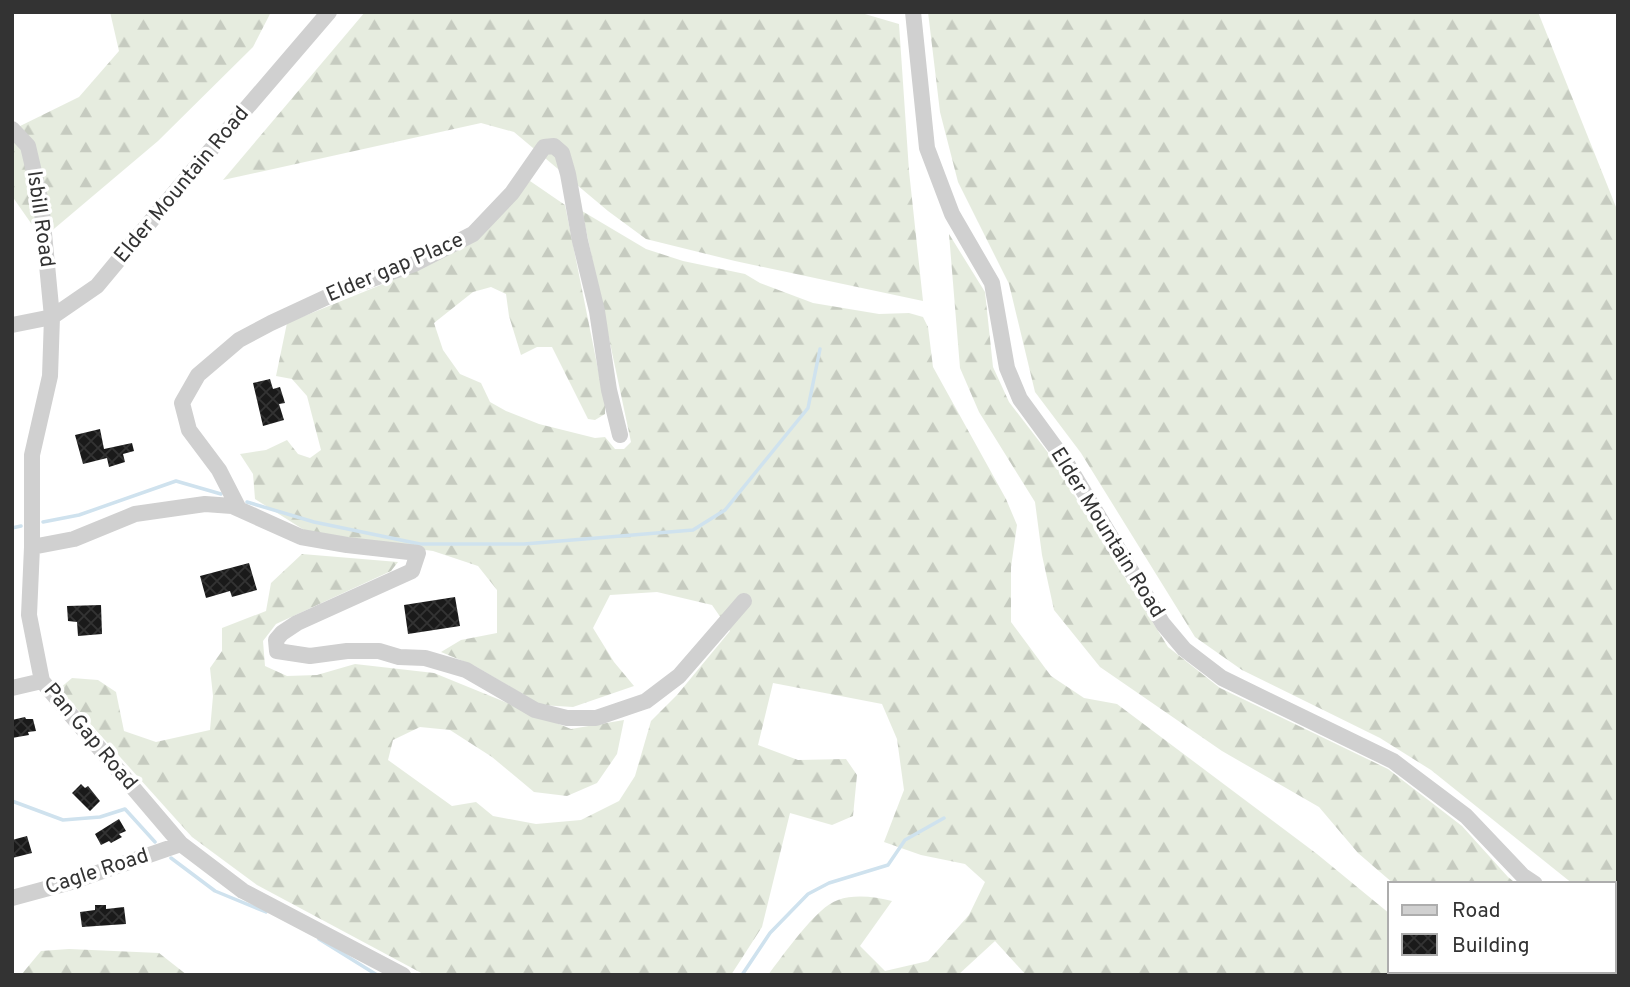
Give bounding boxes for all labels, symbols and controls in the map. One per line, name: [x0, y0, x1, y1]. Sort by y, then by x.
street label: Elder Mountain Road: [109, 101, 255, 269]
street label: Isbill Road: [20, 169, 60, 269]
street label: Elder gap Place: [322, 227, 468, 309]
street label: Elder Mountain Road: [1044, 443, 1170, 623]
street label: Pan Gap Road: [37, 678, 143, 796]
street label: Cagle Road: [42, 843, 152, 901]
legend: [1388, 882, 1616, 973]
text: Road: [1452, 898, 1501, 925]
text: Building: [1452, 933, 1530, 960]

